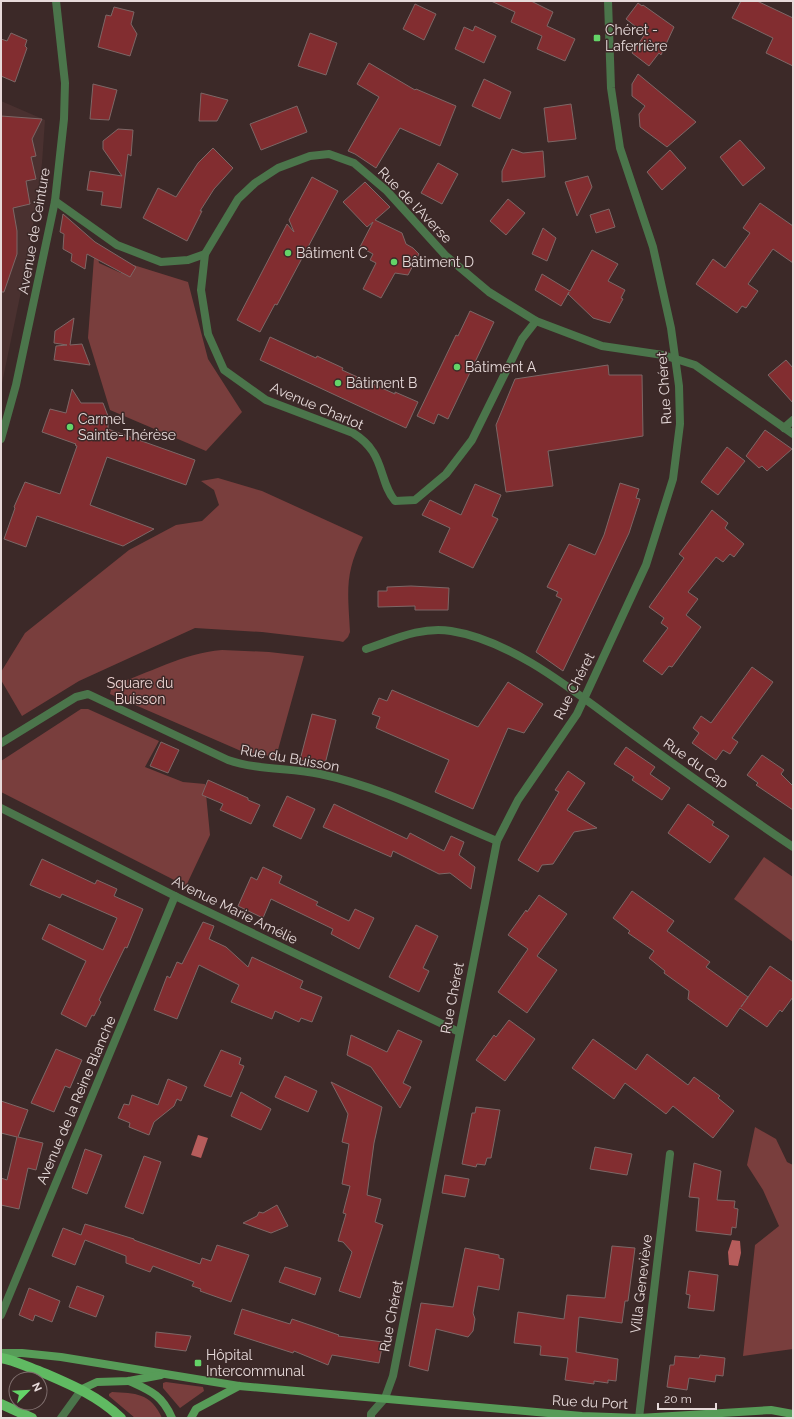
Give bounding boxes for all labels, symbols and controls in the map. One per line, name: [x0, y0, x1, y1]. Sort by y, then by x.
place label: Chéret - Laferrière: [605, 22, 667, 54]
marker: Chéret - Laferrière: [592, 33, 602, 43]
street label: Rue de l'Averse: [375, 164, 455, 246]
street label: Avenue de Ceinture: [15, 167, 53, 295]
place label: Bâtiment C: [296, 245, 368, 261]
marker: Bâtiment C: [283, 248, 293, 258]
place label: Bâtiment D: [402, 254, 474, 270]
marker: Bâtiment D: [389, 257, 399, 267]
street label: Rue Chéret: [653, 351, 675, 425]
place label: Bâtiment A: [465, 359, 537, 375]
marker: Bâtiment A: [452, 362, 462, 372]
place label: Bâtiment B: [346, 375, 417, 391]
marker: Bâtiment B: [333, 378, 343, 388]
street label: Avenue Charlot: [268, 379, 366, 433]
place label: Carmel Sainte-Thérèse: [78, 411, 176, 443]
marker: Carmel Sainte-Thérèse: [65, 422, 75, 432]
street label: Rue Chéret: [550, 650, 598, 722]
park label: Square du Buisson: [107, 675, 173, 707]
street label: Rue du Cap: [660, 735, 732, 791]
street label: Rue du Buisson: [239, 741, 341, 775]
street label: Avenue Marie Amélie: [170, 873, 300, 947]
street label: Rue Chéret: [437, 961, 467, 1035]
street label: Avenue de la Reine Blanche: [33, 1013, 119, 1187]
street label: Villa Geneviève: [627, 1234, 655, 1334]
street label: Rue Chéret: [376, 1279, 406, 1353]
place label: Hôpital Intercommunal: [206, 1347, 305, 1379]
marker: Hôpital Intercommunal: [193, 1358, 203, 1368]
north arrow: [8, 1371, 48, 1411]
text: N: [29, 1381, 44, 1394]
scale bar: [658, 1385, 716, 1411]
street label: Rue du Port: [552, 1392, 629, 1412]
text: 20 m: [664, 1392, 692, 1406]

